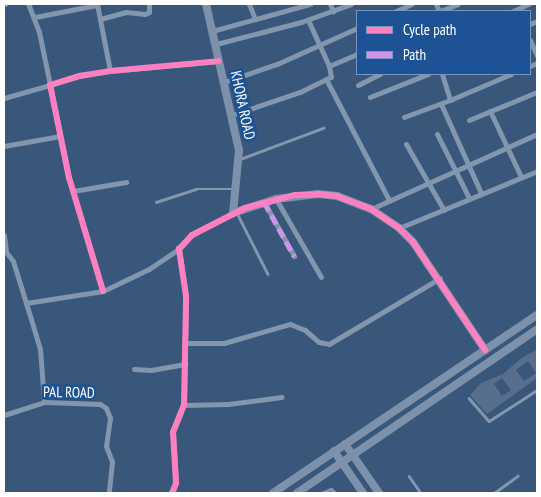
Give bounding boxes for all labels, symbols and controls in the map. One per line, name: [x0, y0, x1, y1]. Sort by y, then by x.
legend: [356, 10, 531, 75]
text: Cycle path: [403, 20, 456, 39]
text: Path: [403, 45, 426, 64]
street label: KHORA ROAD: [227, 69, 259, 141]
street label: PAL ROAD: [43, 383, 95, 401]

